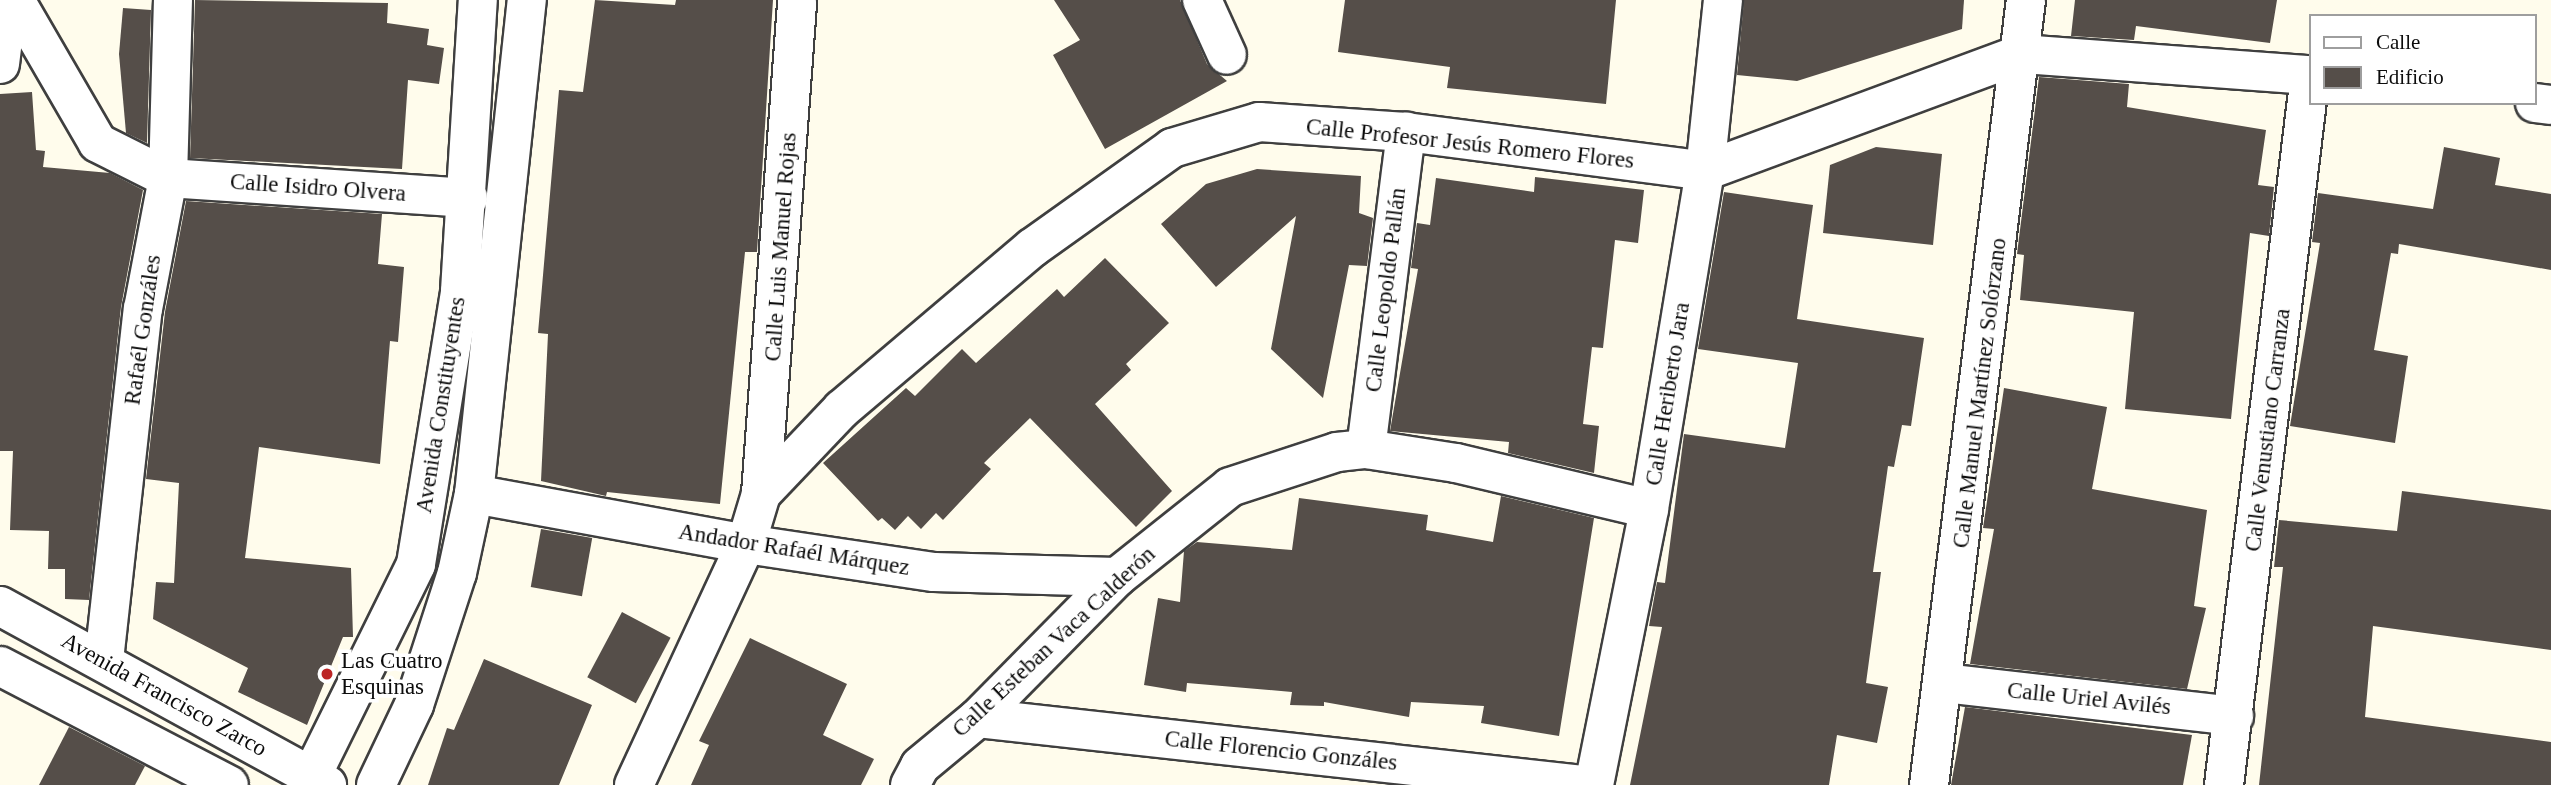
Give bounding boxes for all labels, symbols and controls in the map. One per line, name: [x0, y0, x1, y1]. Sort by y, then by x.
legend: [2310, 14, 2537, 105]
text: Calle: [2376, 30, 2420, 54]
text: Edificio: [2376, 65, 2444, 89]
street label: Calle Profesor Jesús Romero Flores: [1305, 113, 1635, 175]
street label: Calle Luis Manuel Rojas: [759, 132, 803, 362]
street label: Calle Isidro Olvera: [229, 168, 407, 208]
street label: Calle Leopoldo Pallán: [1360, 186, 1412, 394]
street label: Calle Manuel Martínez Solórzano: [1947, 236, 2013, 550]
street label: Rafaél Gonzáles: [119, 253, 167, 407]
street label: Avenida Constituyentes: [410, 295, 472, 515]
street label: Calle Heriberto Jara: [1640, 300, 1696, 488]
street label: Calle Venustiano Carranza: [2239, 307, 2297, 553]
street label: Andador Rafaél Márquez: [676, 518, 912, 582]
street label: Calle Esteban Vaca Calderón: [947, 541, 1161, 743]
street label: Avenida Francisco Zarco: [56, 627, 272, 763]
place label: Las Cuatro Esquinas: [341, 647, 443, 701]
marker: Las Cuatro Esquinas: [319, 666, 335, 682]
street label: Calle Uriel Avilés: [2005, 677, 2173, 721]
street label: Calle Florencio Gonzáles: [1163, 725, 1399, 777]

